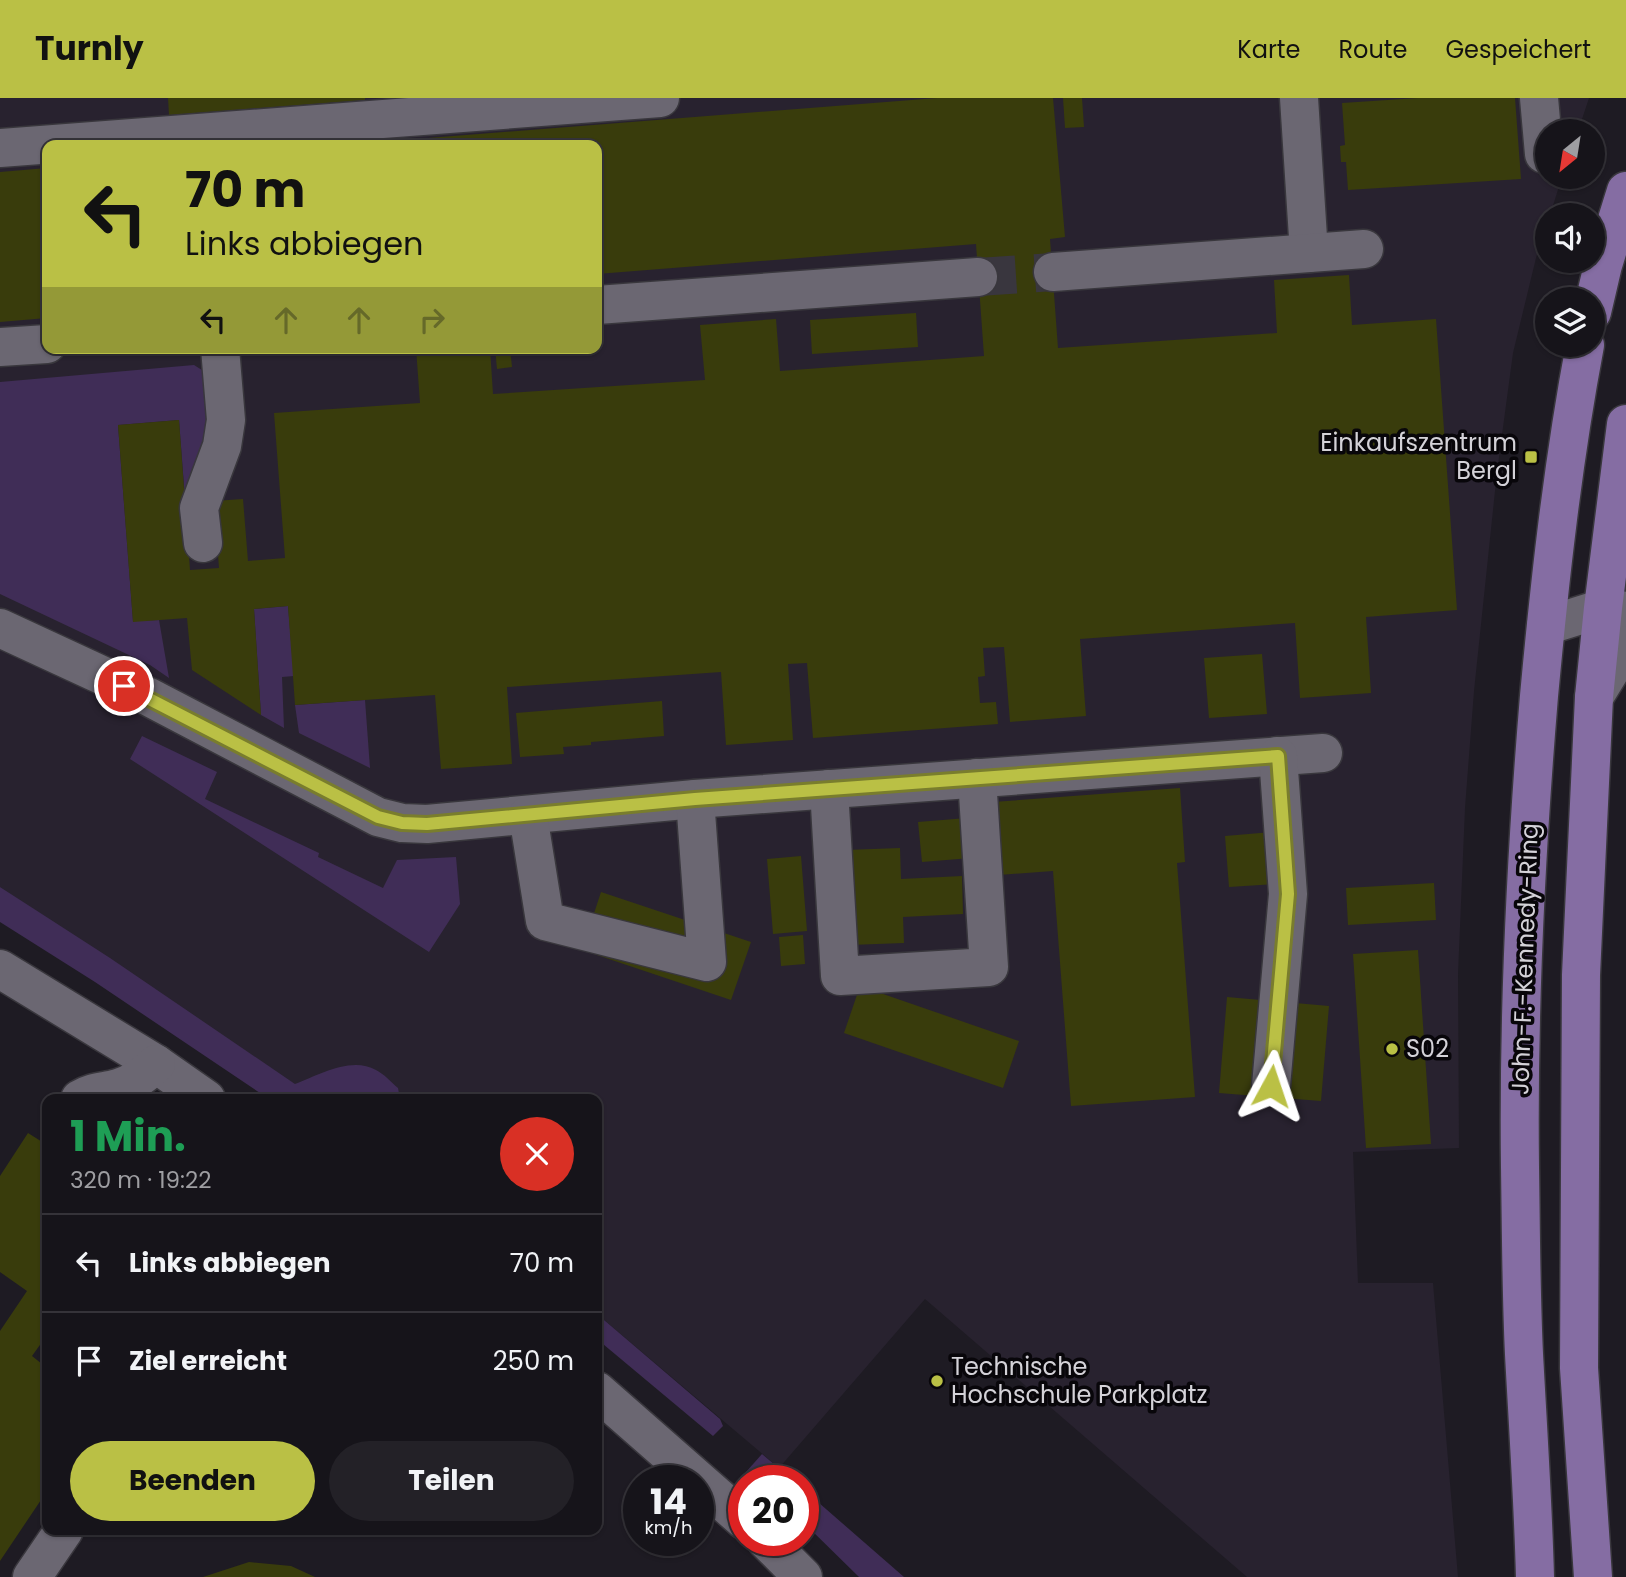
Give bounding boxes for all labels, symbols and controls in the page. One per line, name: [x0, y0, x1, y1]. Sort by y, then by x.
text: Turnly: [35, 25, 144, 72]
text: Karte: [1237, 33, 1300, 66]
text: Route: [1338, 33, 1407, 66]
text: Gespeichert: [1445, 33, 1591, 66]
north arrow: [1535, 119, 1605, 189]
map controls: [1535, 119, 1605, 357]
text: 70 m: [185, 156, 305, 224]
icon: left: [70, 168, 161, 259]
button: sound: [1535, 203, 1605, 273]
text: Links abbiegen: [185, 221, 423, 266]
button: layers: [1535, 287, 1605, 357]
icon: left: [194, 301, 232, 339]
icon: ahead: [267, 301, 305, 339]
icon: ahead: [340, 301, 378, 339]
icon: right: [413, 301, 451, 339]
place label: Einkaufszentrum Bergl: [1320, 426, 1517, 487]
marker: Einkaufszentrum Bergl: [1523, 449, 1539, 465]
pin: [94, 656, 154, 716]
icon: arrive: [105, 667, 143, 705]
street label: John-F.-Kennedy-Ring: [1503, 822, 1546, 1096]
place label: S02: [1406, 1032, 1449, 1065]
marker: S02: [1384, 1041, 1400, 1057]
position arrow: [1234, 1049, 1308, 1123]
text: 1 Min.: [70, 1107, 186, 1166]
button: close: [500, 1117, 574, 1191]
text: 320 m · 19:22: [70, 1164, 211, 1196]
icon: left: [70, 1244, 108, 1282]
text: Links abbiegen: [129, 1245, 331, 1281]
text: 70 m: [510, 1245, 574, 1281]
icon: arrive: [70, 1342, 108, 1380]
text: Ziel erreicht: [129, 1343, 287, 1379]
text: 250 m: [493, 1343, 574, 1379]
place label: Technische Hochschule Parkplatz: [951, 1350, 1207, 1411]
marker: Technische Hochschule Parkplatz: [929, 1373, 945, 1389]
button: Beenden: [70, 1441, 315, 1521]
button: Teilen: [329, 1441, 574, 1521]
speed limit sign: 20: [728, 1465, 819, 1556]
text: 14: [650, 1477, 687, 1526]
text: km/h: [645, 1515, 692, 1540]

